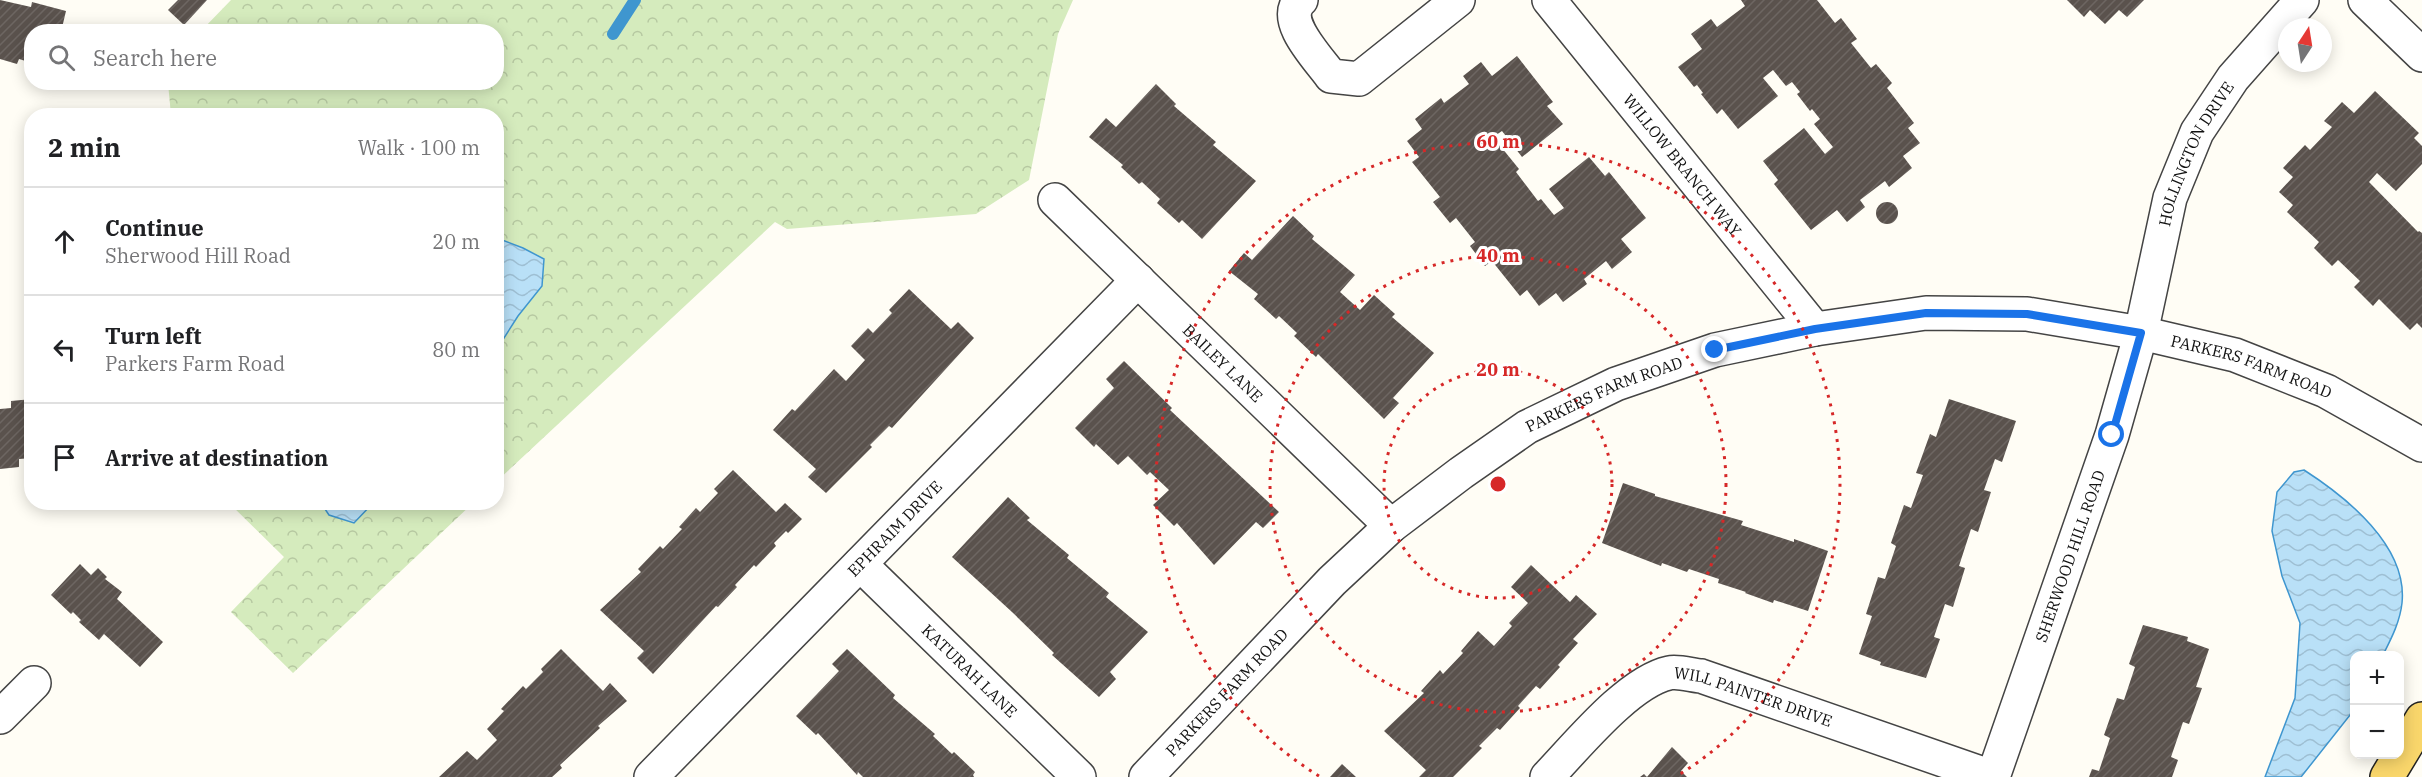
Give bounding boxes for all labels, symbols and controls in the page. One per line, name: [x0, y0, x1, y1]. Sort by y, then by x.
north arrow: [2278, 18, 2332, 72]
search box: [24, 24, 504, 90]
icon: search: [45, 41, 78, 74]
text: Search here: [93, 43, 217, 72]
street label: HOLLINGTON DRIVE: [2154, 78, 2238, 228]
street label: WILLOW BRANCH WAY: [1619, 90, 1746, 240]
text: 2 min: [48, 130, 121, 164]
text: 60 m: [1476, 130, 1520, 153]
text: Walk · 100 m: [358, 134, 480, 161]
text: Continue: [105, 213, 204, 242]
icon: ahead: [48, 225, 81, 258]
text: 20 m: [432, 228, 480, 255]
text: Sherwood Hill Road: [105, 242, 291, 269]
text: 40 m: [1476, 244, 1520, 267]
street label: BAILEY LANE: [1179, 320, 1267, 406]
text: Turn left: [105, 321, 201, 350]
street label: PARKERS FARM ROAD: [2169, 330, 2335, 402]
icon: left: [48, 333, 81, 366]
text: 80 m: [432, 336, 480, 363]
route end: [1701, 336, 1727, 362]
text: Parkers Farm Road: [105, 350, 285, 377]
street label: PARKERS FARM ROAD: [1522, 352, 1685, 436]
text: 20 m: [1476, 358, 1520, 381]
route start: [2098, 421, 2124, 447]
icon: arrive: [48, 441, 81, 474]
text: Arrive at destination: [105, 443, 328, 472]
street label: SHERWOOD HILL ROAD: [2031, 467, 2109, 645]
centre of rings: [1488, 474, 1508, 494]
street label: EPHRAIM DRIVE: [843, 476, 946, 581]
street label: KATURAH LANE: [918, 620, 1022, 721]
street label: PARKERS FARM ROAD: [1161, 624, 1292, 760]
map controls: [2350, 651, 2404, 759]
button: +: [2350, 651, 2404, 705]
street label: WILL PAINTER DRIVE: [1673, 662, 1835, 731]
button: −: [2350, 705, 2404, 759]

